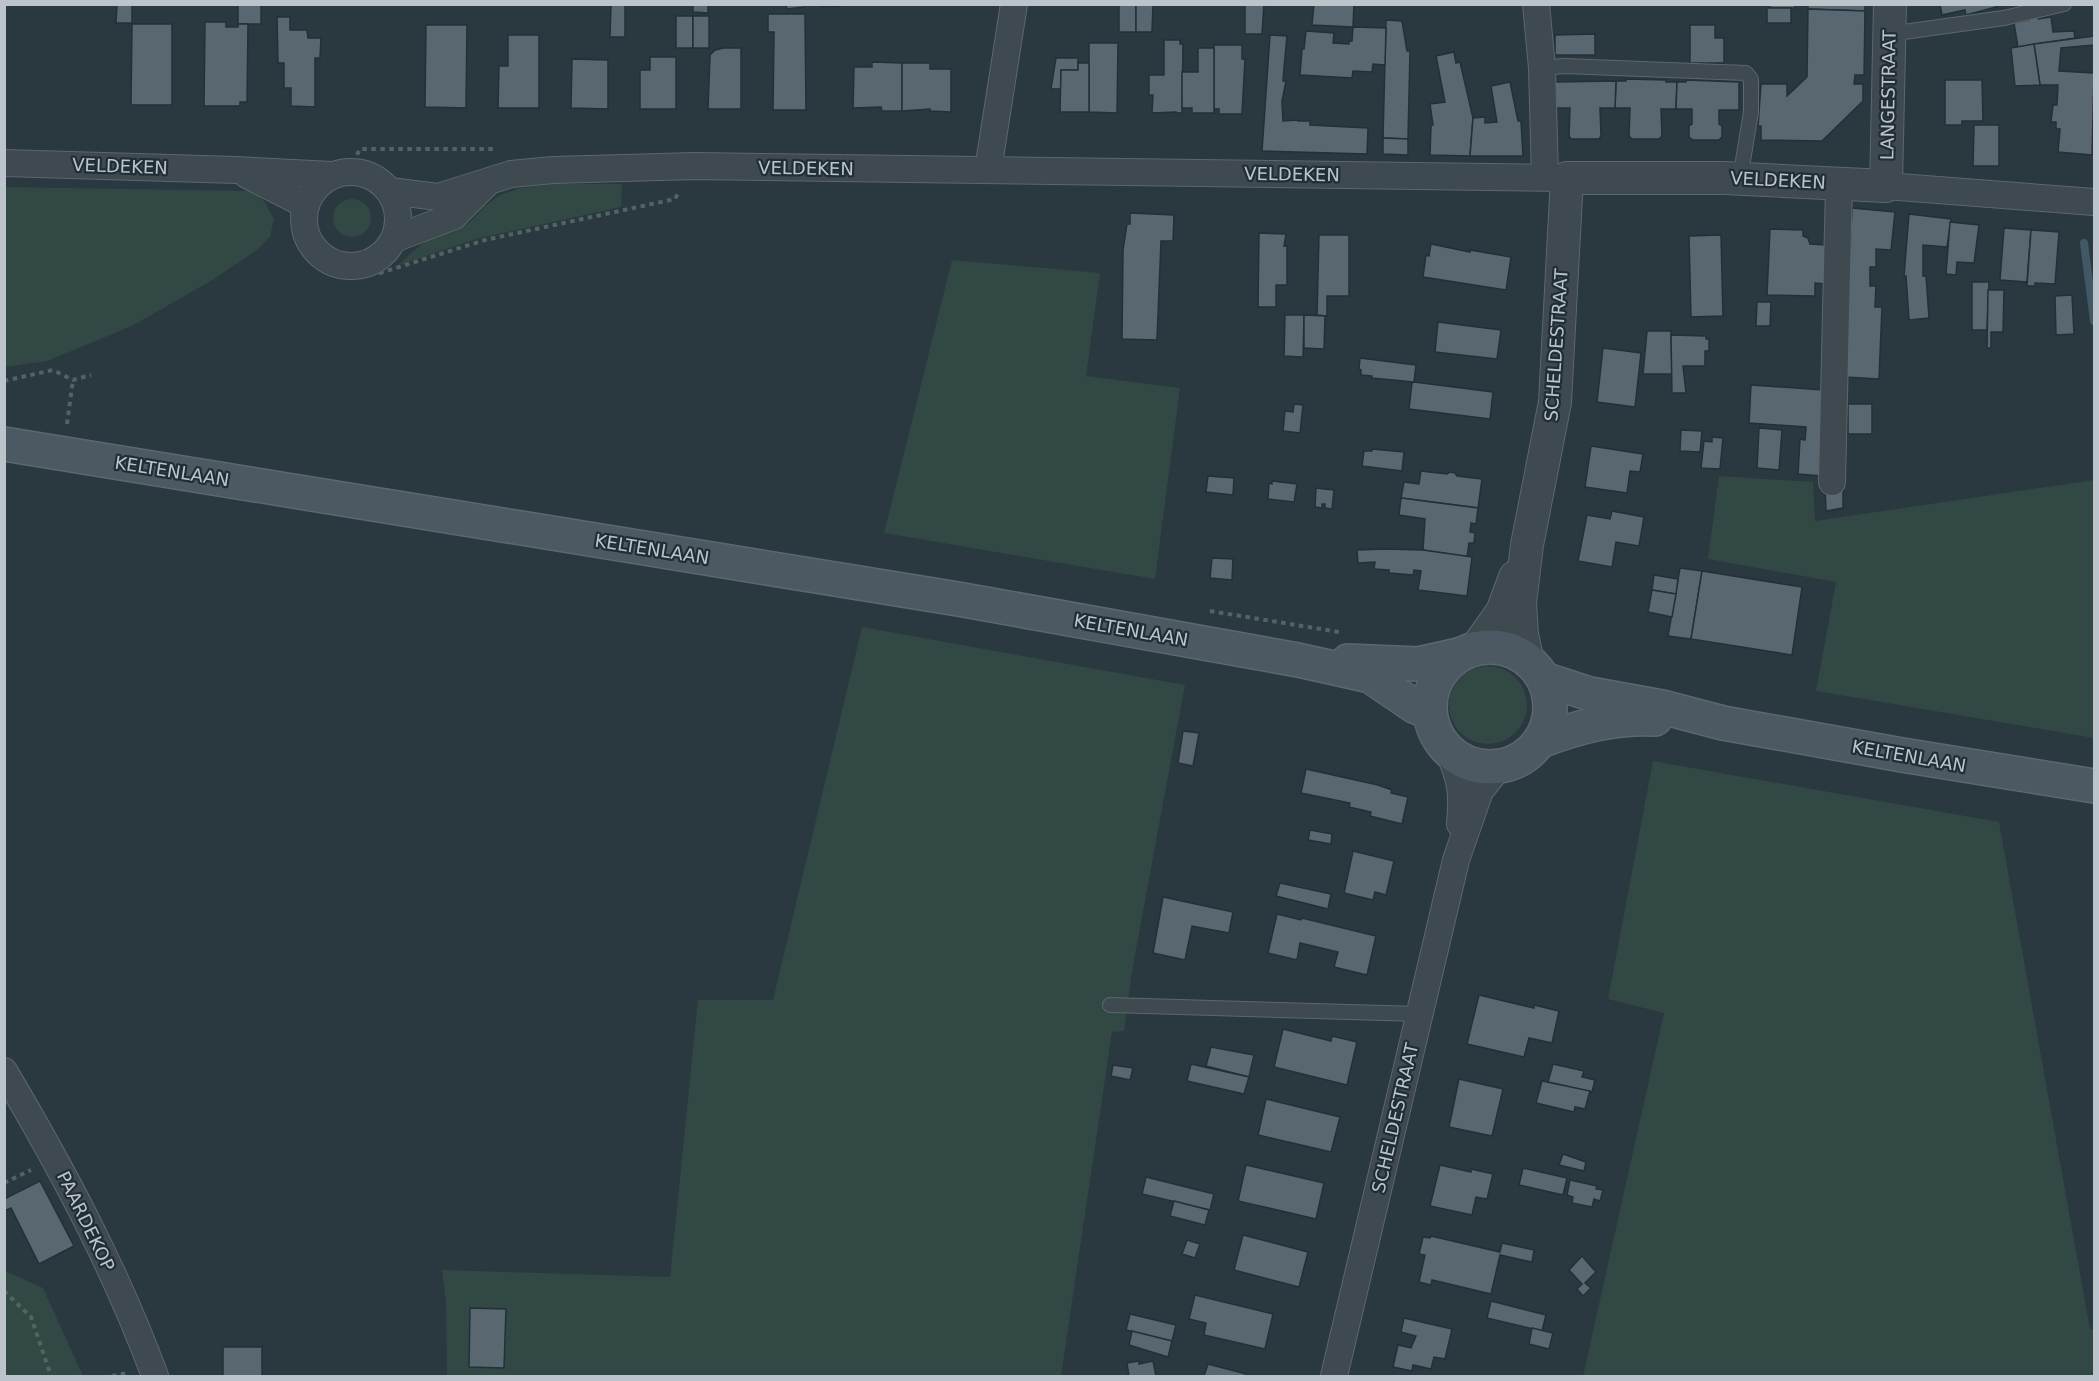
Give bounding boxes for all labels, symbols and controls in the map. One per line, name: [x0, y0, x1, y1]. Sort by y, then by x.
street label: LANGESTRAAT: [1876, 29, 1900, 160]
street label: VELDEKEN: [72, 154, 168, 178]
street label: VELDEKEN: [758, 157, 854, 179]
street label: VELDEKEN: [1244, 163, 1340, 185]
street label: VELDEKEN: [1730, 167, 1826, 193]
street label: SCHELDESTRAAT: [1540, 267, 1572, 422]
street label: KELTENLAAN: [113, 452, 231, 490]
street label: KELTENLAAN: [593, 530, 711, 568]
street label: KELTENLAAN: [1072, 610, 1190, 650]
street label: KELTENLAAN: [1850, 736, 1968, 776]
street label: SCHELDESTRAAT: [1368, 1040, 1423, 1195]
street label: PAARDEKOP: [53, 1168, 119, 1274]

